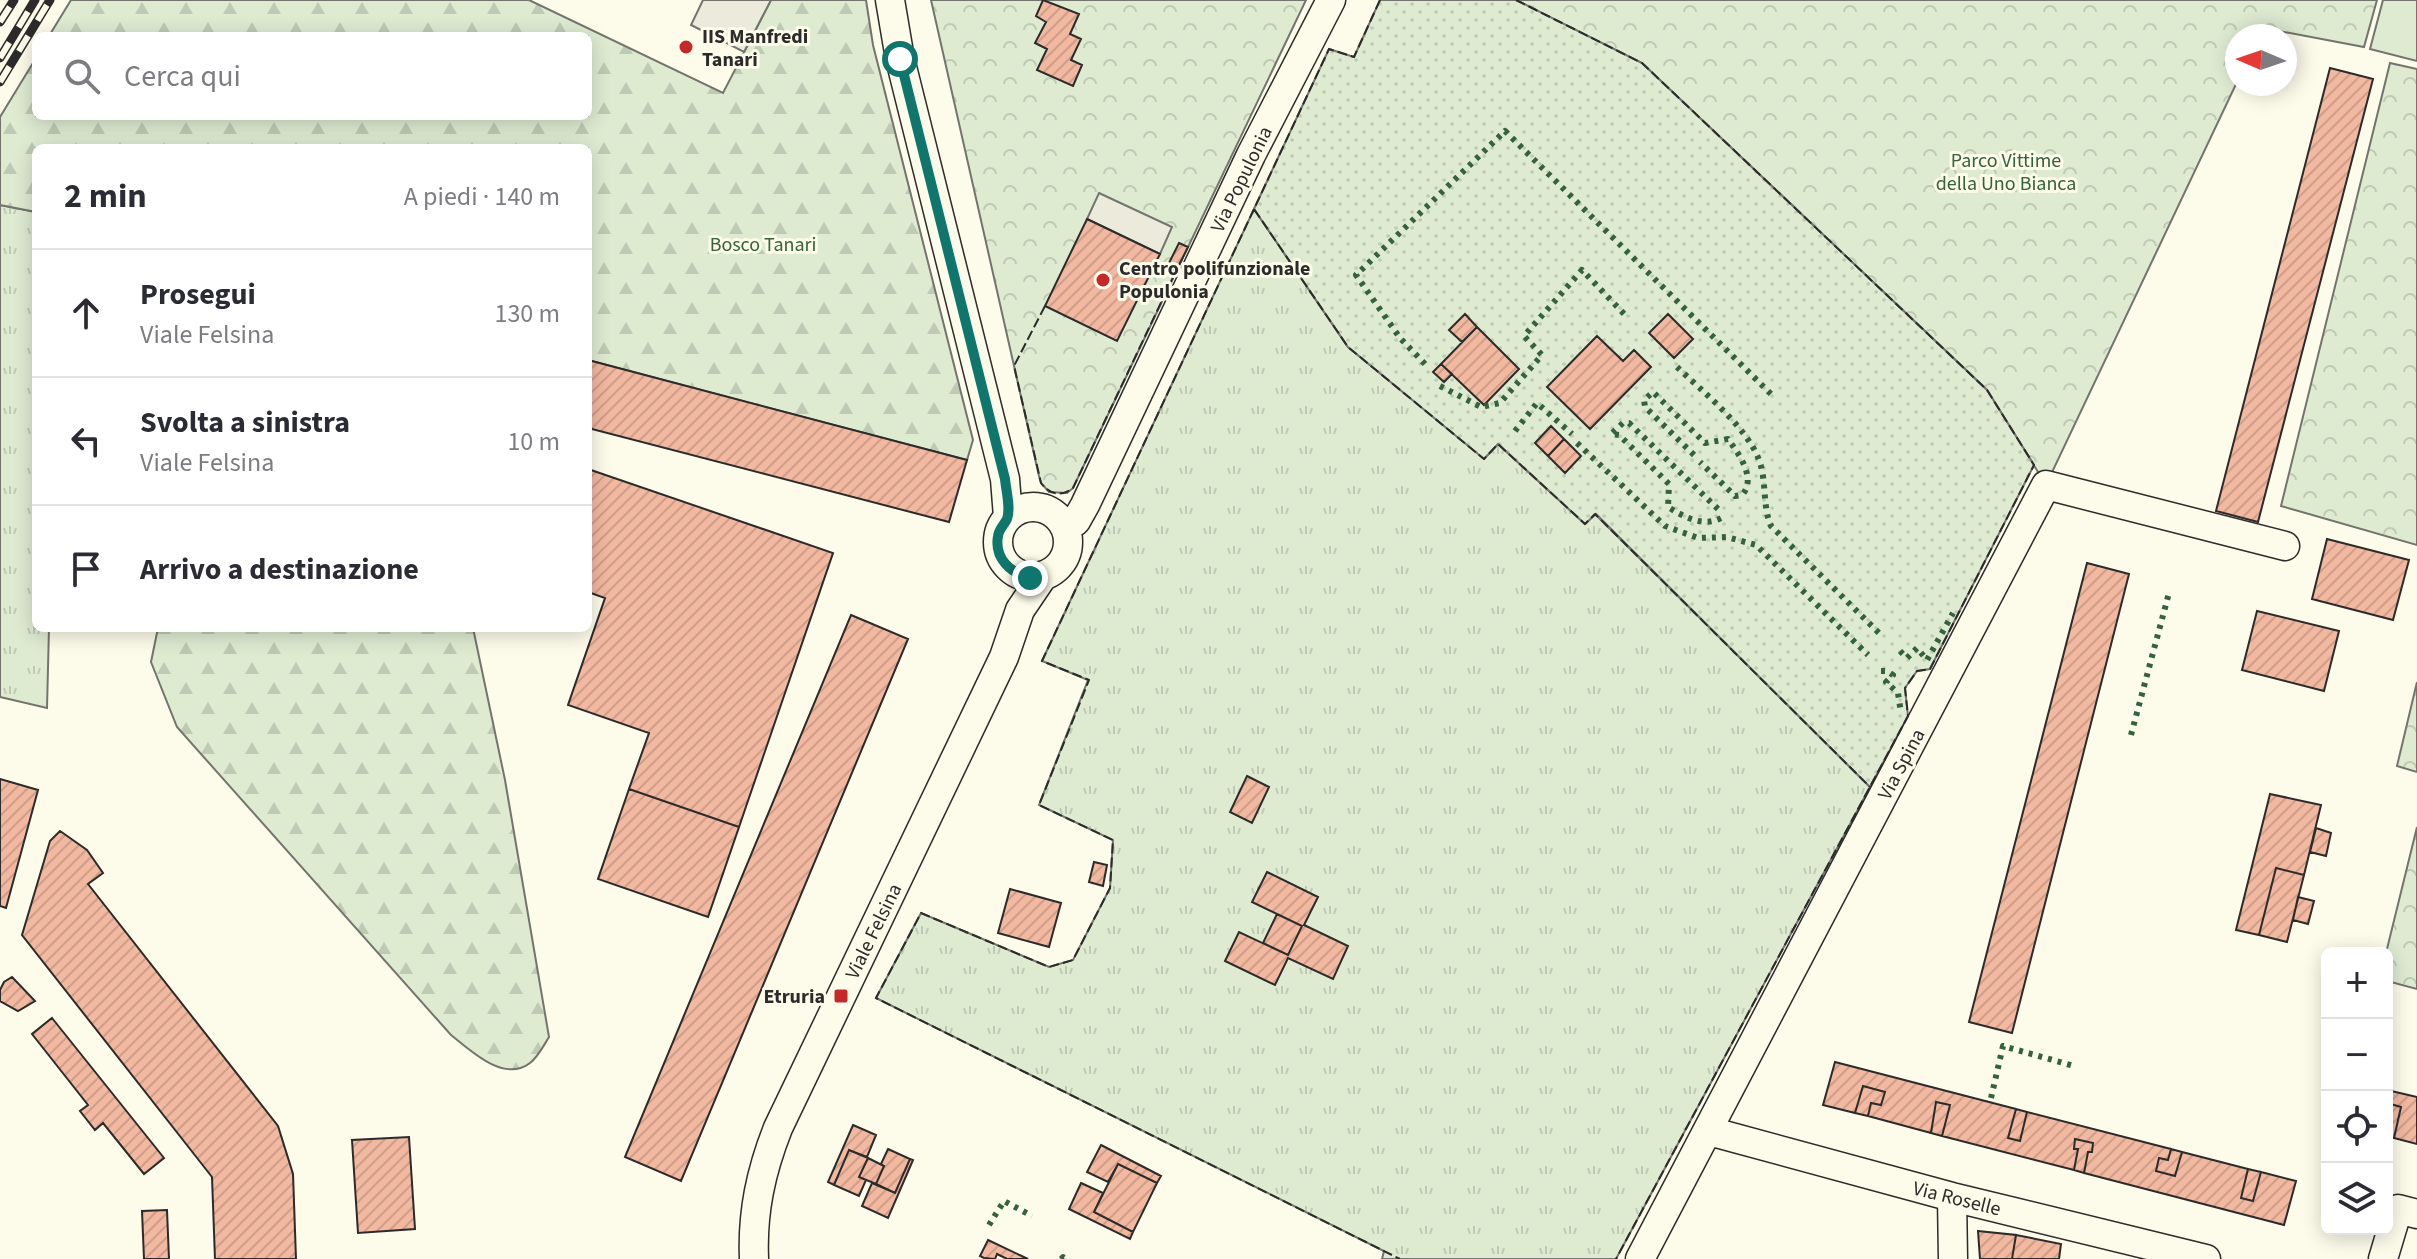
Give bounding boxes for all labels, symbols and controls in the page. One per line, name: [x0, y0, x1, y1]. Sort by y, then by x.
place label: IIS Manfredi Tanari: [702, 23, 808, 74]
north arrow: [2225, 24, 2297, 96]
search box: [32, 32, 592, 120]
marker: IIS Manfredi Tanari: [677, 38, 695, 56]
route start: [882, 41, 918, 77]
icon: search: [60, 54, 104, 98]
text: Cerca qui: [124, 55, 241, 98]
street label: Via Populonia: [1204, 122, 1280, 237]
park label: Parco Vittime della Uno Bianca: [1936, 147, 2076, 198]
text: 2 min: [64, 172, 147, 221]
text: A piedi · 140 m: [404, 178, 560, 215]
park label: Bosco Tanari: [710, 231, 816, 259]
place label: Centro polifunzionale Populonia: [1119, 255, 1310, 306]
marker: Centro polifunzionale Populonia: [1094, 271, 1112, 289]
text: Prosegui: [140, 273, 256, 316]
icon: ahead: [64, 291, 108, 335]
text: 130 m: [494, 295, 560, 332]
text: Viale Felsina: [140, 316, 274, 353]
text: Svolta a sinistra: [140, 401, 350, 444]
icon: left: [64, 419, 108, 463]
text: 10 m: [507, 423, 560, 460]
text: Viale Felsina: [140, 444, 274, 481]
icon: arrive: [64, 547, 108, 591]
text: Arrivo a destinazione: [140, 548, 419, 591]
route end: [1012, 560, 1048, 596]
street label: Via Spina: [1871, 724, 1932, 805]
street label: Viale Felsina: [839, 879, 909, 984]
map controls: [2321, 947, 2393, 1235]
button: +: [2321, 947, 2393, 1019]
place label: Etruria: [764, 983, 825, 1011]
marker: Etruria: [832, 987, 850, 1005]
button: −: [2321, 1019, 2393, 1091]
button: locate: [2321, 1091, 2393, 1163]
button: layers: [2321, 1163, 2393, 1235]
street label: Via Roselle: [1910, 1175, 2004, 1223]

